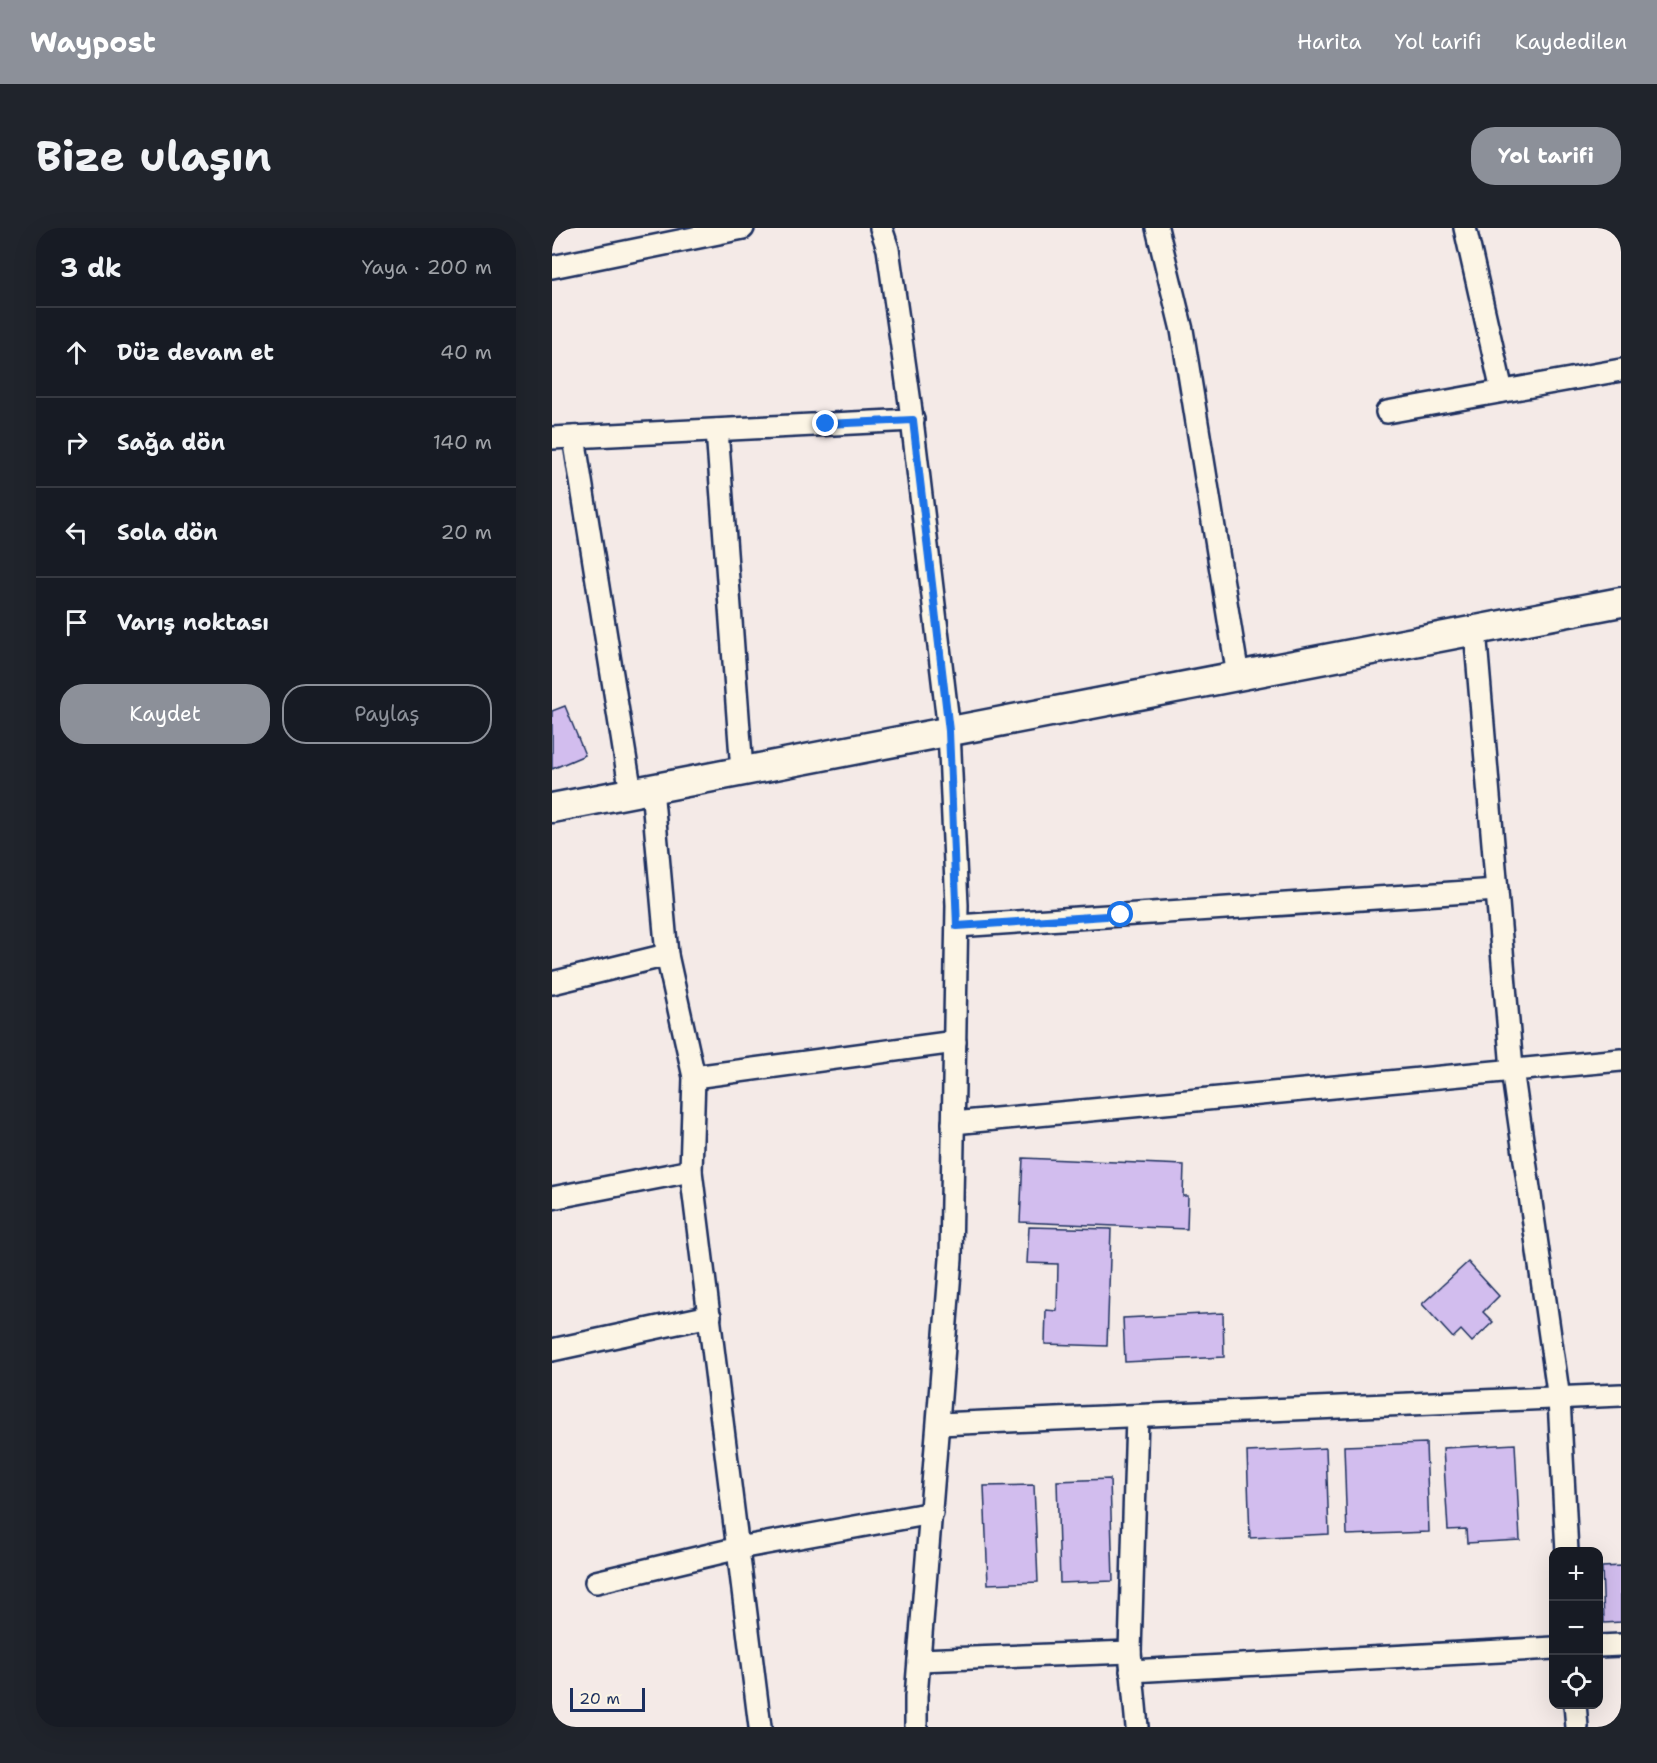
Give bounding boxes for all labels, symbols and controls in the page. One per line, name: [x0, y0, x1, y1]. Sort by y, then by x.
text: Waypost: [30, 23, 156, 61]
text: Harita: [1297, 28, 1362, 56]
text: Yol tarifi: [1395, 28, 1482, 56]
text: Kaydedilen: [1515, 28, 1627, 56]
button: Yol tarifi: [1471, 127, 1621, 185]
text: Bize ulaşın: [36, 128, 271, 184]
text: 3 dk: [60, 250, 122, 285]
text: Yaya · 200 m: [362, 254, 492, 280]
icon: ahead: [60, 336, 93, 369]
text: Düz devam et: [117, 338, 274, 367]
text: 40 m: [440, 339, 492, 365]
route end: [812, 410, 838, 436]
icon: right: [60, 426, 93, 459]
text: Sağa dön: [117, 428, 225, 457]
text: 140 m: [433, 429, 492, 455]
icon: left: [60, 516, 93, 549]
text: Sola dön: [117, 518, 218, 547]
text: 20 m: [441, 519, 492, 545]
icon: arrive: [60, 606, 93, 639]
text: Varış noktası: [117, 608, 269, 637]
button: Kaydet: [60, 684, 270, 744]
button: Paylaş: [282, 684, 492, 744]
route start: [1107, 901, 1133, 927]
map controls: [1549, 1547, 1603, 1709]
button: +: [1549, 1547, 1603, 1601]
button: −: [1549, 1601, 1603, 1655]
button: locate: [1549, 1655, 1603, 1709]
scale bar: [570, 1685, 645, 1712]
text: 20 m: [579, 1688, 620, 1709]

